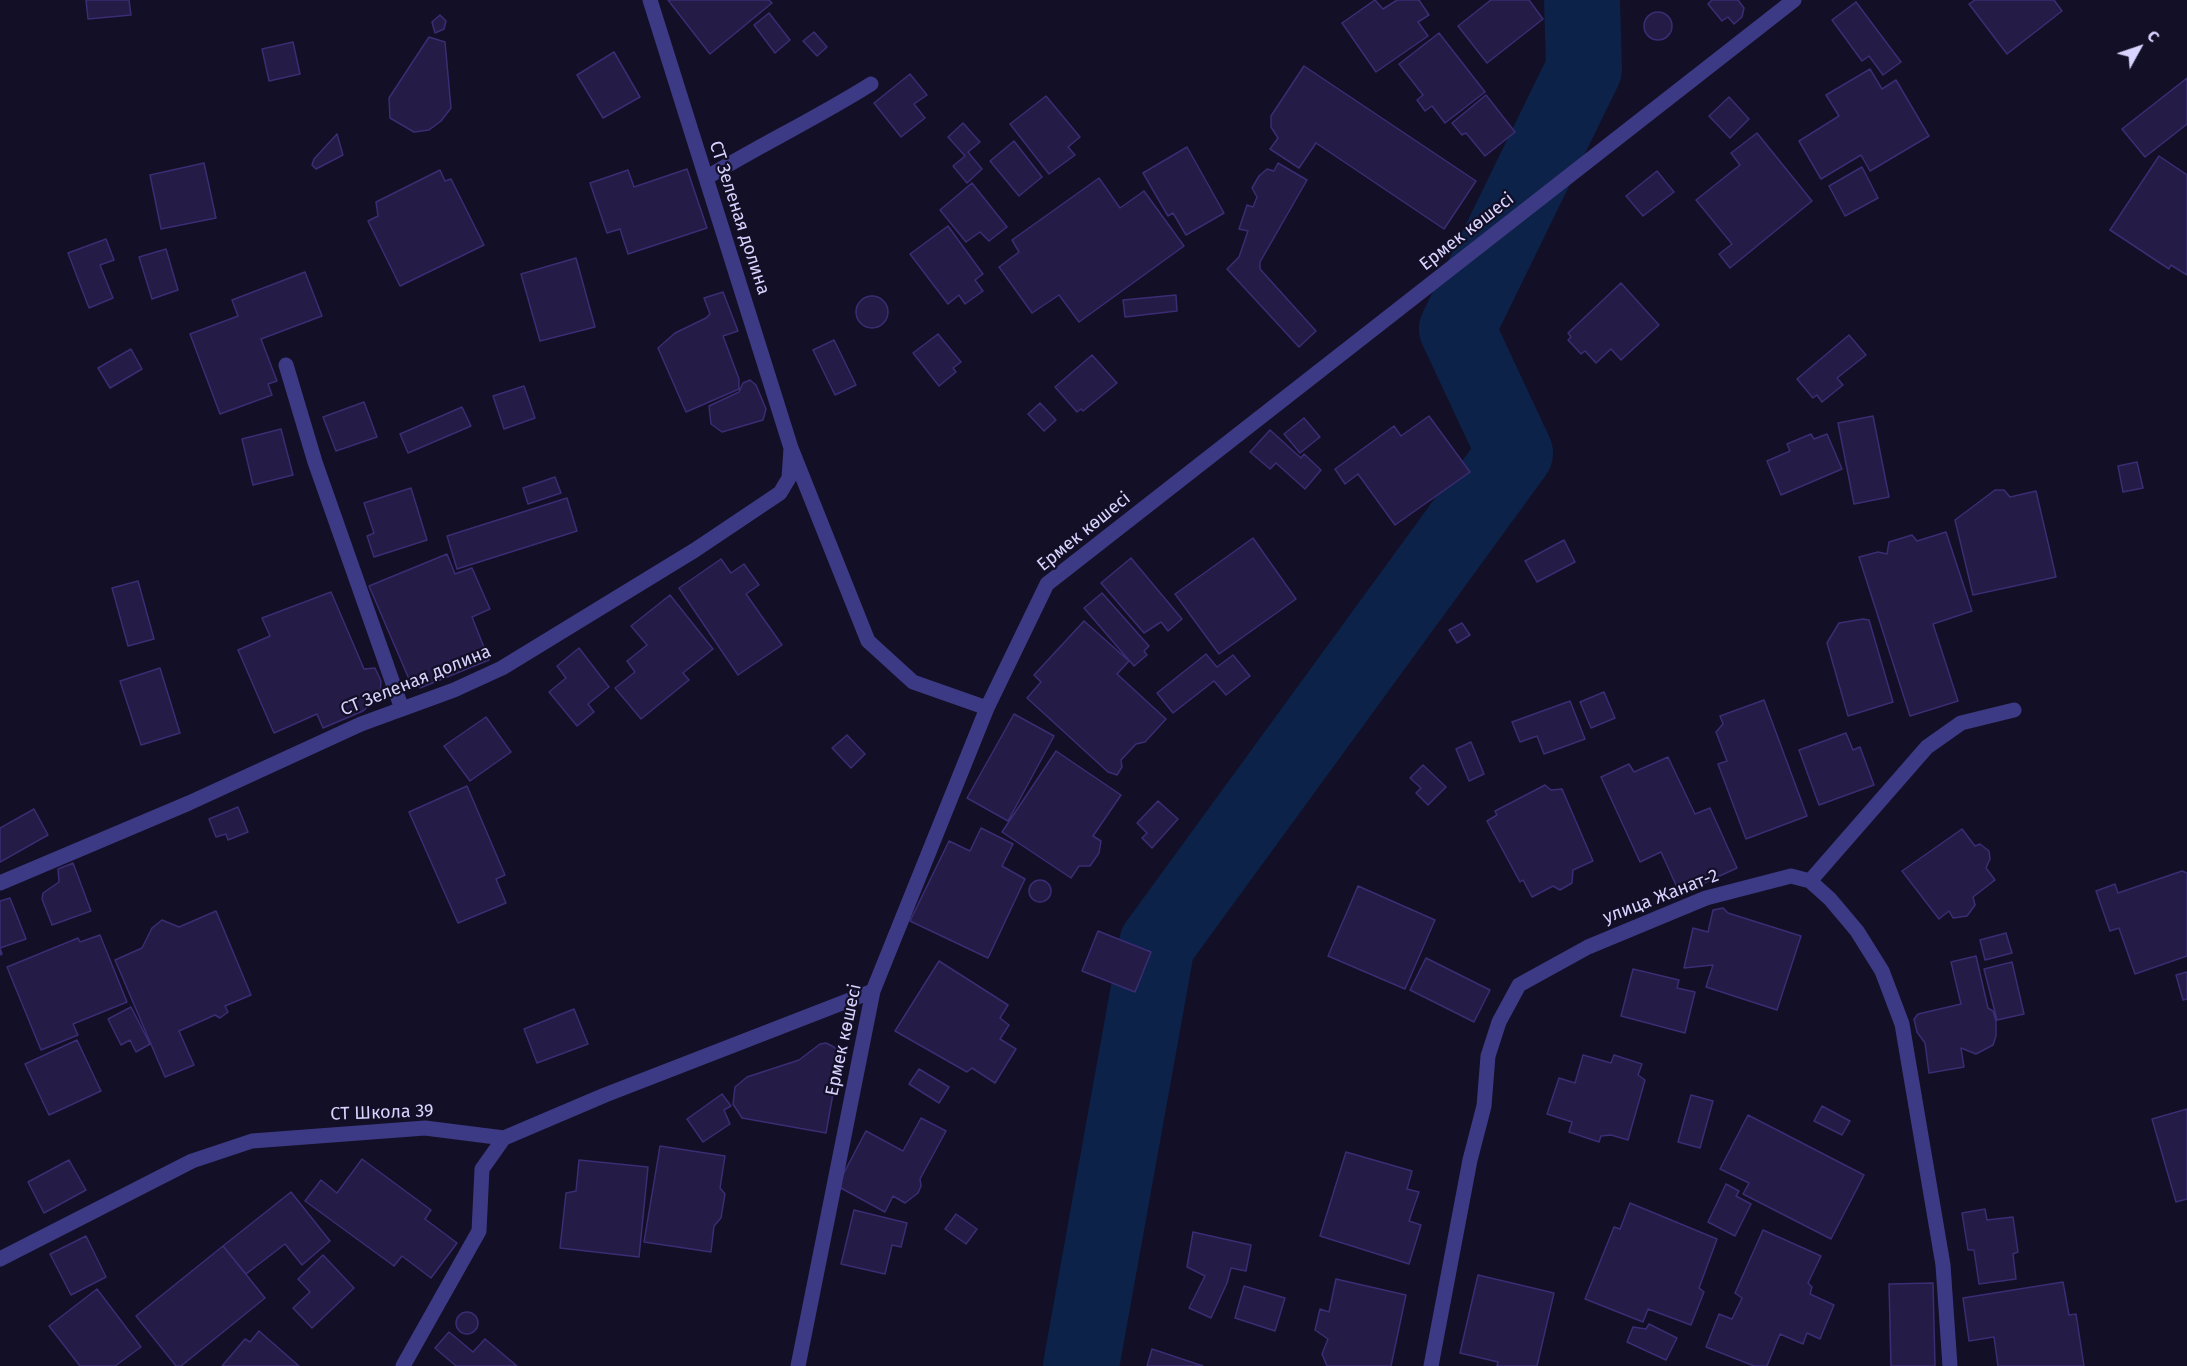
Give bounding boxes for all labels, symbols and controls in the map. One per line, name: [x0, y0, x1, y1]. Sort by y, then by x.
north arrow: [2109, 18, 2169, 78]
text: С: [2143, 26, 2163, 46]
street label: СТ Зеленая долина: [704, 138, 774, 298]
street label: Ермек көшесі: [1416, 188, 1518, 276]
street label: Ермек көшесі: [1033, 488, 1135, 576]
street label: СТ Зеленая долина: [338, 641, 494, 721]
street label: улица Жанат-2: [1600, 865, 1722, 929]
street label: Ермек көшесі: [822, 982, 866, 1098]
street label: СТ Школа 39: [330, 1100, 434, 1126]

